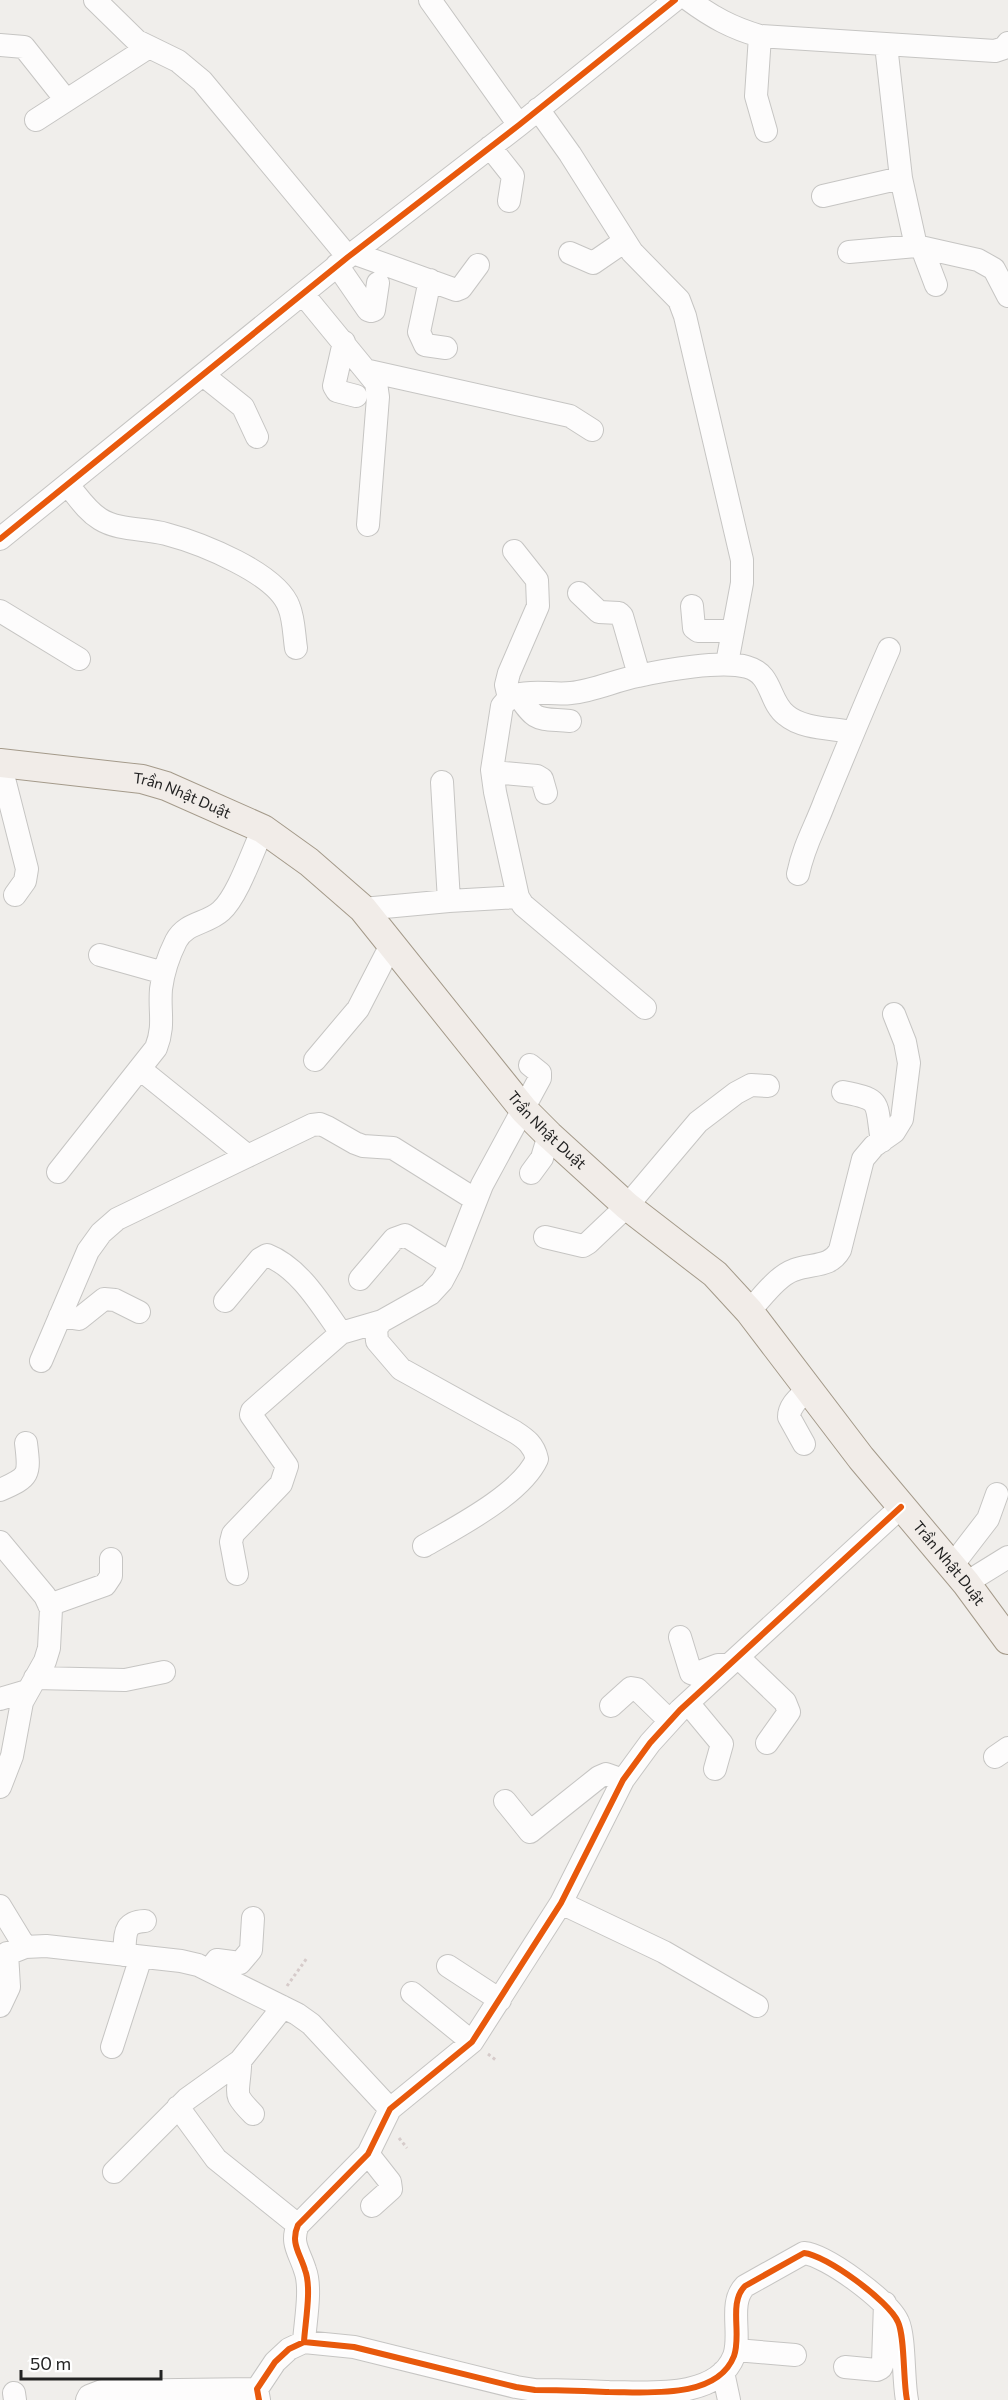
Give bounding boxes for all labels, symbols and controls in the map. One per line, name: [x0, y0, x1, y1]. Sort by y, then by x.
street label: Trần Nhật Duật: [132, 768, 234, 822]
street label: Trần Nhật Duật: [504, 1087, 590, 1172]
street label: Trần Nhật Duật: [910, 1517, 989, 1608]
scale bar: [21, 2343, 160, 2381]
text: 50 m: [30, 2352, 71, 2374]

